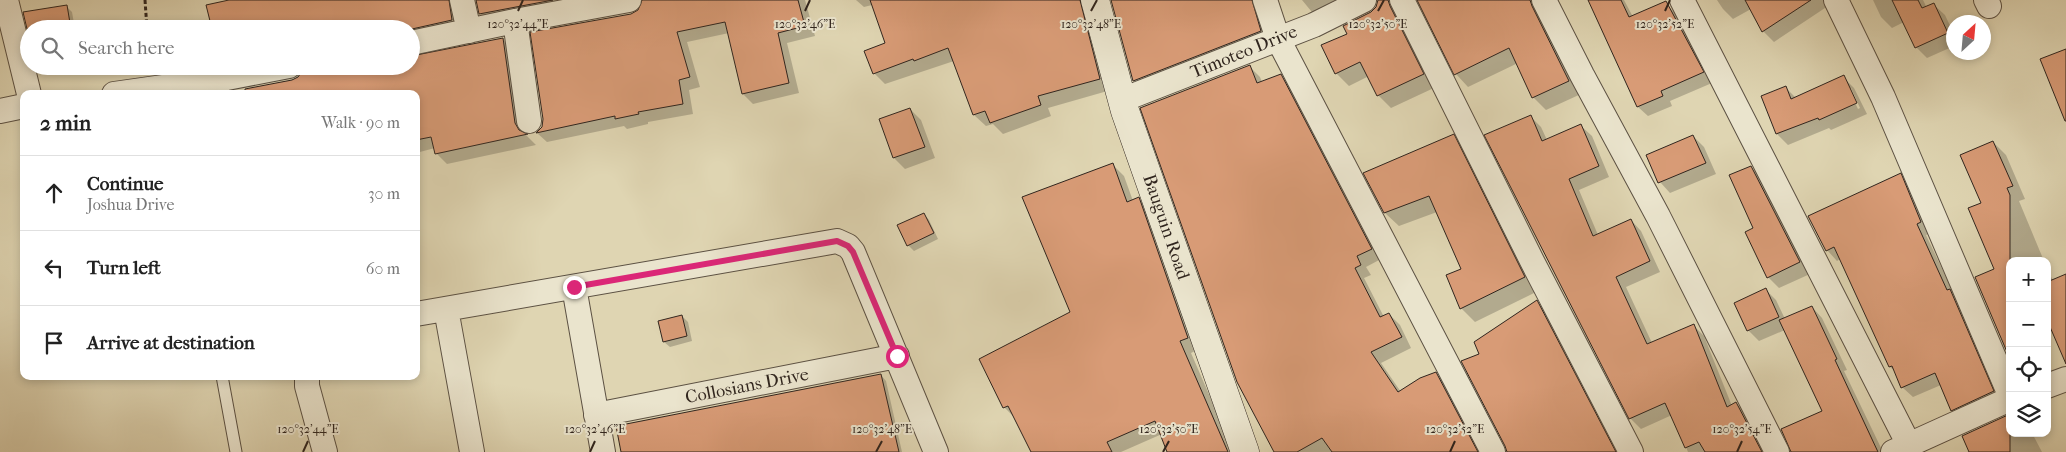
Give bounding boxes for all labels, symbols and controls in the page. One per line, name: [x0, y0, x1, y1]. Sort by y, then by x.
north arrow: [1946, 15, 1991, 60]
text: 120°32'44"E: [487, 17, 549, 31]
text: 120°32'46"E: [775, 17, 835, 31]
text: 120°32'48"E: [1061, 17, 1121, 31]
text: 120°32'50"E: [1349, 17, 1407, 31]
text: 120°32'52"E: [1636, 17, 1694, 31]
search box: [20, 20, 420, 75]
street label: Timoteo Drive: [1188, 21, 1301, 83]
icon: search: [38, 34, 66, 62]
text: Search here: [78, 37, 174, 59]
text: 2 min: [40, 111, 91, 135]
text: Walk · 90 m: [321, 113, 400, 132]
street label: Bauguin Road: [1138, 172, 1194, 283]
text: Continue: [87, 173, 163, 195]
icon: ahead: [40, 179, 68, 207]
text: 30 m: [368, 184, 400, 203]
text: Joshua Drive: [87, 195, 174, 214]
icon: left: [40, 254, 68, 282]
text: Turn left: [87, 257, 161, 279]
map controls: [2006, 257, 2051, 437]
button: +: [2006, 257, 2051, 302]
text: 60 m: [366, 259, 400, 278]
route end: [563, 276, 586, 299]
button: −: [2006, 302, 2051, 347]
icon: arrive: [40, 329, 68, 357]
text: Arrive at destination: [87, 332, 255, 354]
route start: [886, 345, 909, 368]
button: locate: [2006, 347, 2051, 392]
street label: Collosians Drive: [684, 364, 811, 408]
button: layers: [2006, 392, 2051, 437]
text: 120°32'44"E: [277, 422, 339, 436]
text: 120°32'46"E: [565, 422, 625, 436]
text: 120°32'48"E: [852, 422, 912, 436]
text: 120°32'50"E: [1140, 422, 1198, 436]
text: 120°32'52"E: [1426, 422, 1484, 436]
text: 120°32'54"E: [1712, 422, 1772, 436]

